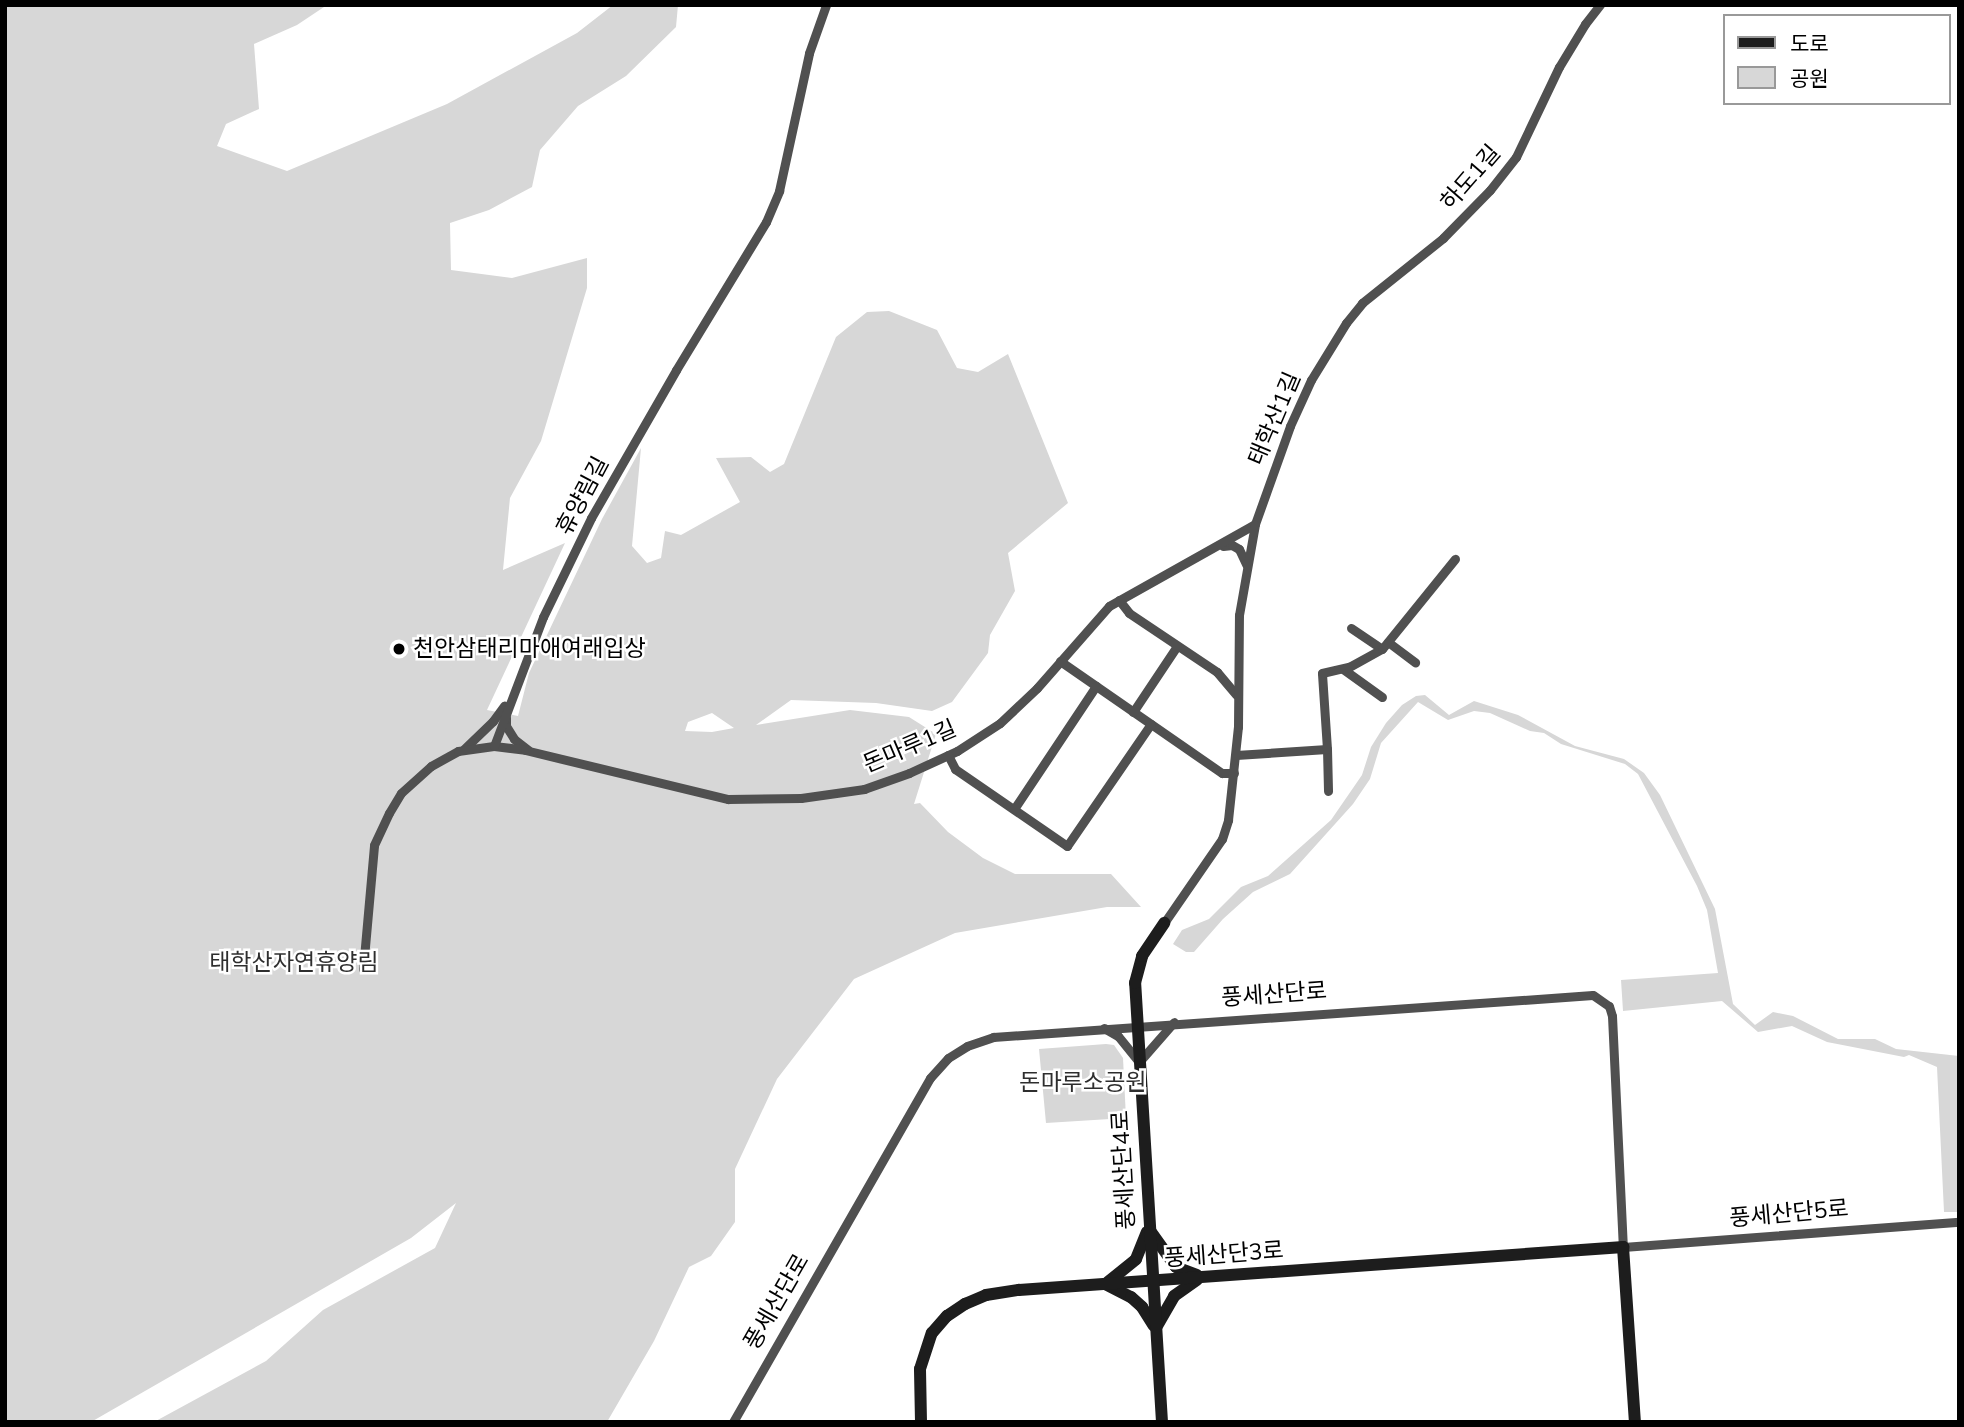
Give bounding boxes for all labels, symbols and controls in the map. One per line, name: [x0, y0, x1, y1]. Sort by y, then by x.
legend: [1722, 14, 1950, 105]
text: 도로: [1790, 30, 1829, 58]
text: 공원: [1790, 65, 1829, 93]
street label: 하도1길: [1435, 140, 1507, 216]
street label: 태학산1길: [1243, 368, 1307, 470]
street label: 휴양림길: [551, 452, 615, 540]
place label: 천안삼태리마애여래입상: [413, 635, 646, 663]
marker: 천안삼태리마애여래입상: [391, 641, 407, 657]
street label: 돈마루1길: [859, 715, 961, 779]
park label: 태학산자연휴양림: [209, 949, 379, 977]
street label: 풍세산단로: [1220, 978, 1328, 1012]
park label: 돈마루소공원: [1020, 1069, 1146, 1097]
street label: 풍세산단4로: [1107, 1110, 1141, 1230]
street label: 풍세산단5로: [1728, 1195, 1850, 1233]
street label: 풍세산단3로: [1163, 1237, 1285, 1273]
street label: 풍세산단로: [739, 1249, 815, 1355]

